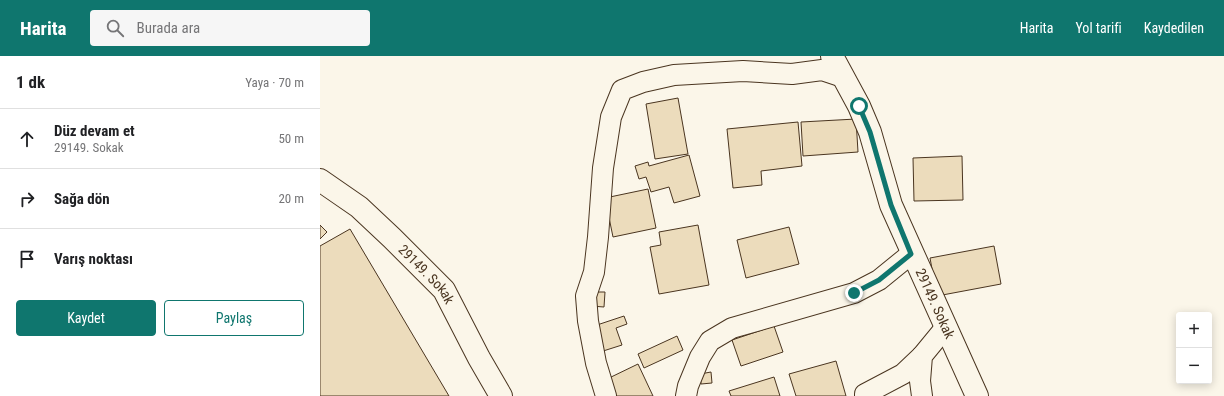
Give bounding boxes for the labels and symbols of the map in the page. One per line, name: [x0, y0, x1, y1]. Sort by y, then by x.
route start: [850, 97, 868, 115]
street label: 29149. Sokak: [395, 241, 458, 307]
street label: 29149. Sokak: [913, 266, 958, 342]
route end: [845, 284, 863, 302]

